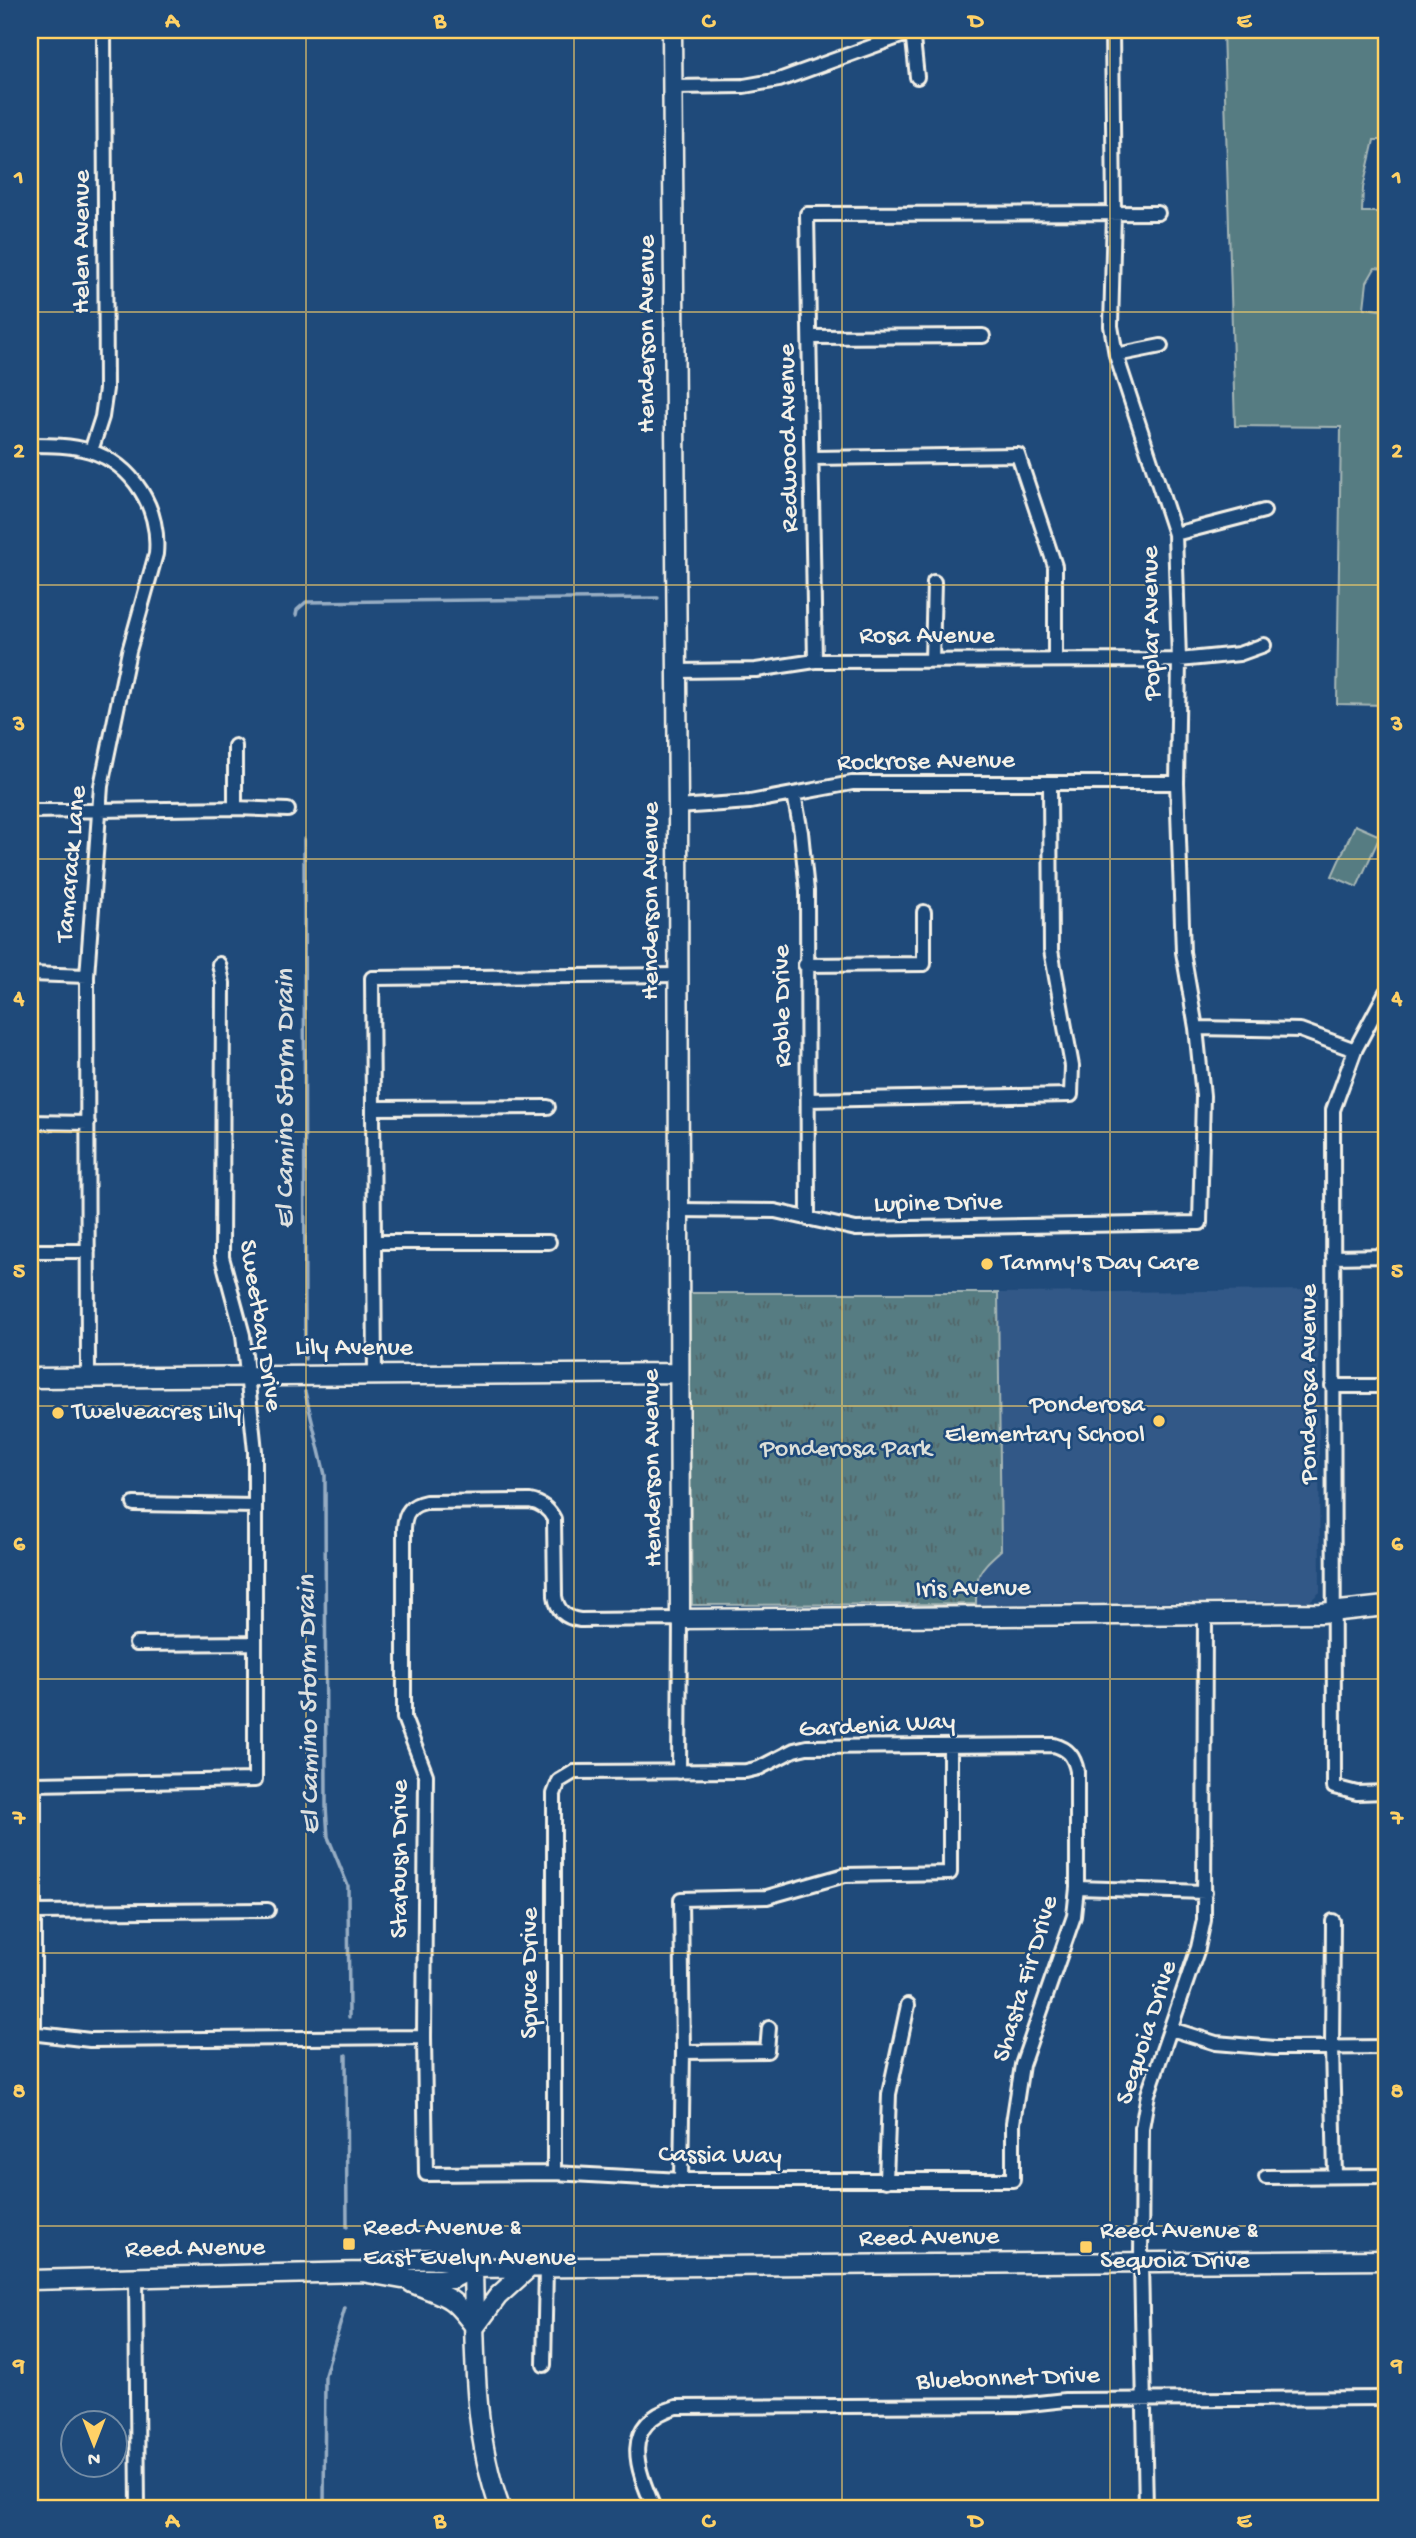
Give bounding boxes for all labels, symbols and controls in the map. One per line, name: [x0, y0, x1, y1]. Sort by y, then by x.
text: A: [164, 9, 180, 36]
text: B: [433, 9, 447, 36]
text: C: [702, 9, 717, 36]
text: D: [967, 9, 985, 36]
text: E: [1237, 9, 1253, 36]
text: 1: [13, 165, 24, 192]
text: 1: [1391, 165, 1402, 192]
street label: Helen Avenue: [68, 169, 99, 314]
street label: Henderson Avenue: [633, 234, 664, 433]
street label: Redwood Avenue: [773, 343, 807, 533]
text: 2: [13, 439, 25, 466]
text: 2: [1391, 439, 1403, 466]
street label: Poplar Avenue: [1136, 545, 1170, 701]
street label: Rosa Avenue: [859, 622, 995, 653]
text: 3: [12, 712, 25, 739]
text: 3: [1390, 712, 1403, 739]
street label: Rockrose Avenue: [837, 746, 1016, 780]
street label: Tamarack Lane: [51, 784, 95, 946]
street label: Henderson Avenue: [637, 801, 668, 1000]
street label: Roble Drive: [767, 944, 801, 1068]
water label: El Camino Storm Drain: [270, 968, 303, 1229]
text: 4: [13, 986, 25, 1013]
text: 4: [1391, 986, 1403, 1013]
street label: Lupine Drive: [873, 1188, 1003, 1222]
street label: Sweetbay Drive: [230, 1238, 288, 1415]
place label: Tammy's Day Care: [999, 1249, 1200, 1280]
marker: Tammy's Day Care: [979, 1256, 995, 1272]
text: 5: [13, 1259, 25, 1286]
text: 5: [1391, 1259, 1403, 1286]
street label: Ponderosa Avenue: [1295, 1283, 1326, 1485]
street label: Lily Avenue: [295, 1334, 414, 1365]
street label: Henderson Avenue: [637, 1368, 671, 1567]
place label: Ponderosa Elementary School: [945, 1391, 1147, 1452]
place label: Twelveacres Lily: [70, 1398, 242, 1429]
marker: Twelveacres Lily: [50, 1405, 66, 1421]
marker: Ponderosa Elementary School: [1151, 1413, 1167, 1429]
park label: Ponderosa Park: [759, 1435, 934, 1466]
text: 6: [13, 1532, 26, 1559]
text: 6: [1391, 1532, 1404, 1559]
street label: Iris Avenue: [915, 1573, 1031, 1607]
water label: El Camino Storm Drain: [291, 1574, 329, 1835]
street label: Gardenia Way: [798, 1707, 956, 1747]
street label: Starbush Drive: [386, 1779, 417, 1938]
text: 7: [12, 1806, 26, 1833]
text: 7: [1390, 1806, 1404, 1833]
street label: Shasta Fir Drive: [987, 1892, 1067, 2066]
street label: Spruce Drive: [516, 1907, 547, 2039]
street label: Sequoia Drive: [1110, 1957, 1186, 2109]
text: 8: [13, 2079, 26, 2106]
text: 8: [1391, 2079, 1404, 2106]
street label: Cassia Way: [658, 2140, 782, 2174]
place label: Reed Avenue & East Evelyn Avenue: [363, 2214, 577, 2275]
place label: Reed Avenue & Sequoia Drive: [1100, 2217, 1258, 2278]
street label: Reed Avenue: [859, 2222, 1000, 2256]
street label: Reed Avenue: [125, 2233, 266, 2267]
marker: Reed Avenue & East Evelyn Avenue: [341, 2236, 357, 2252]
marker: Reed Avenue & Sequoia Drive: [1078, 2239, 1094, 2255]
text: 9: [12, 2353, 25, 2380]
text: 9: [1390, 2353, 1403, 2380]
street label: Bluebonnet Drive: [915, 2361, 1101, 2399]
north arrow: [60, 2408, 130, 2478]
text: N: [88, 2446, 100, 2469]
text: A: [164, 2509, 180, 2536]
text: B: [433, 2509, 447, 2536]
text: C: [702, 2509, 717, 2536]
text: D: [967, 2509, 985, 2536]
text: E: [1237, 2509, 1253, 2536]

